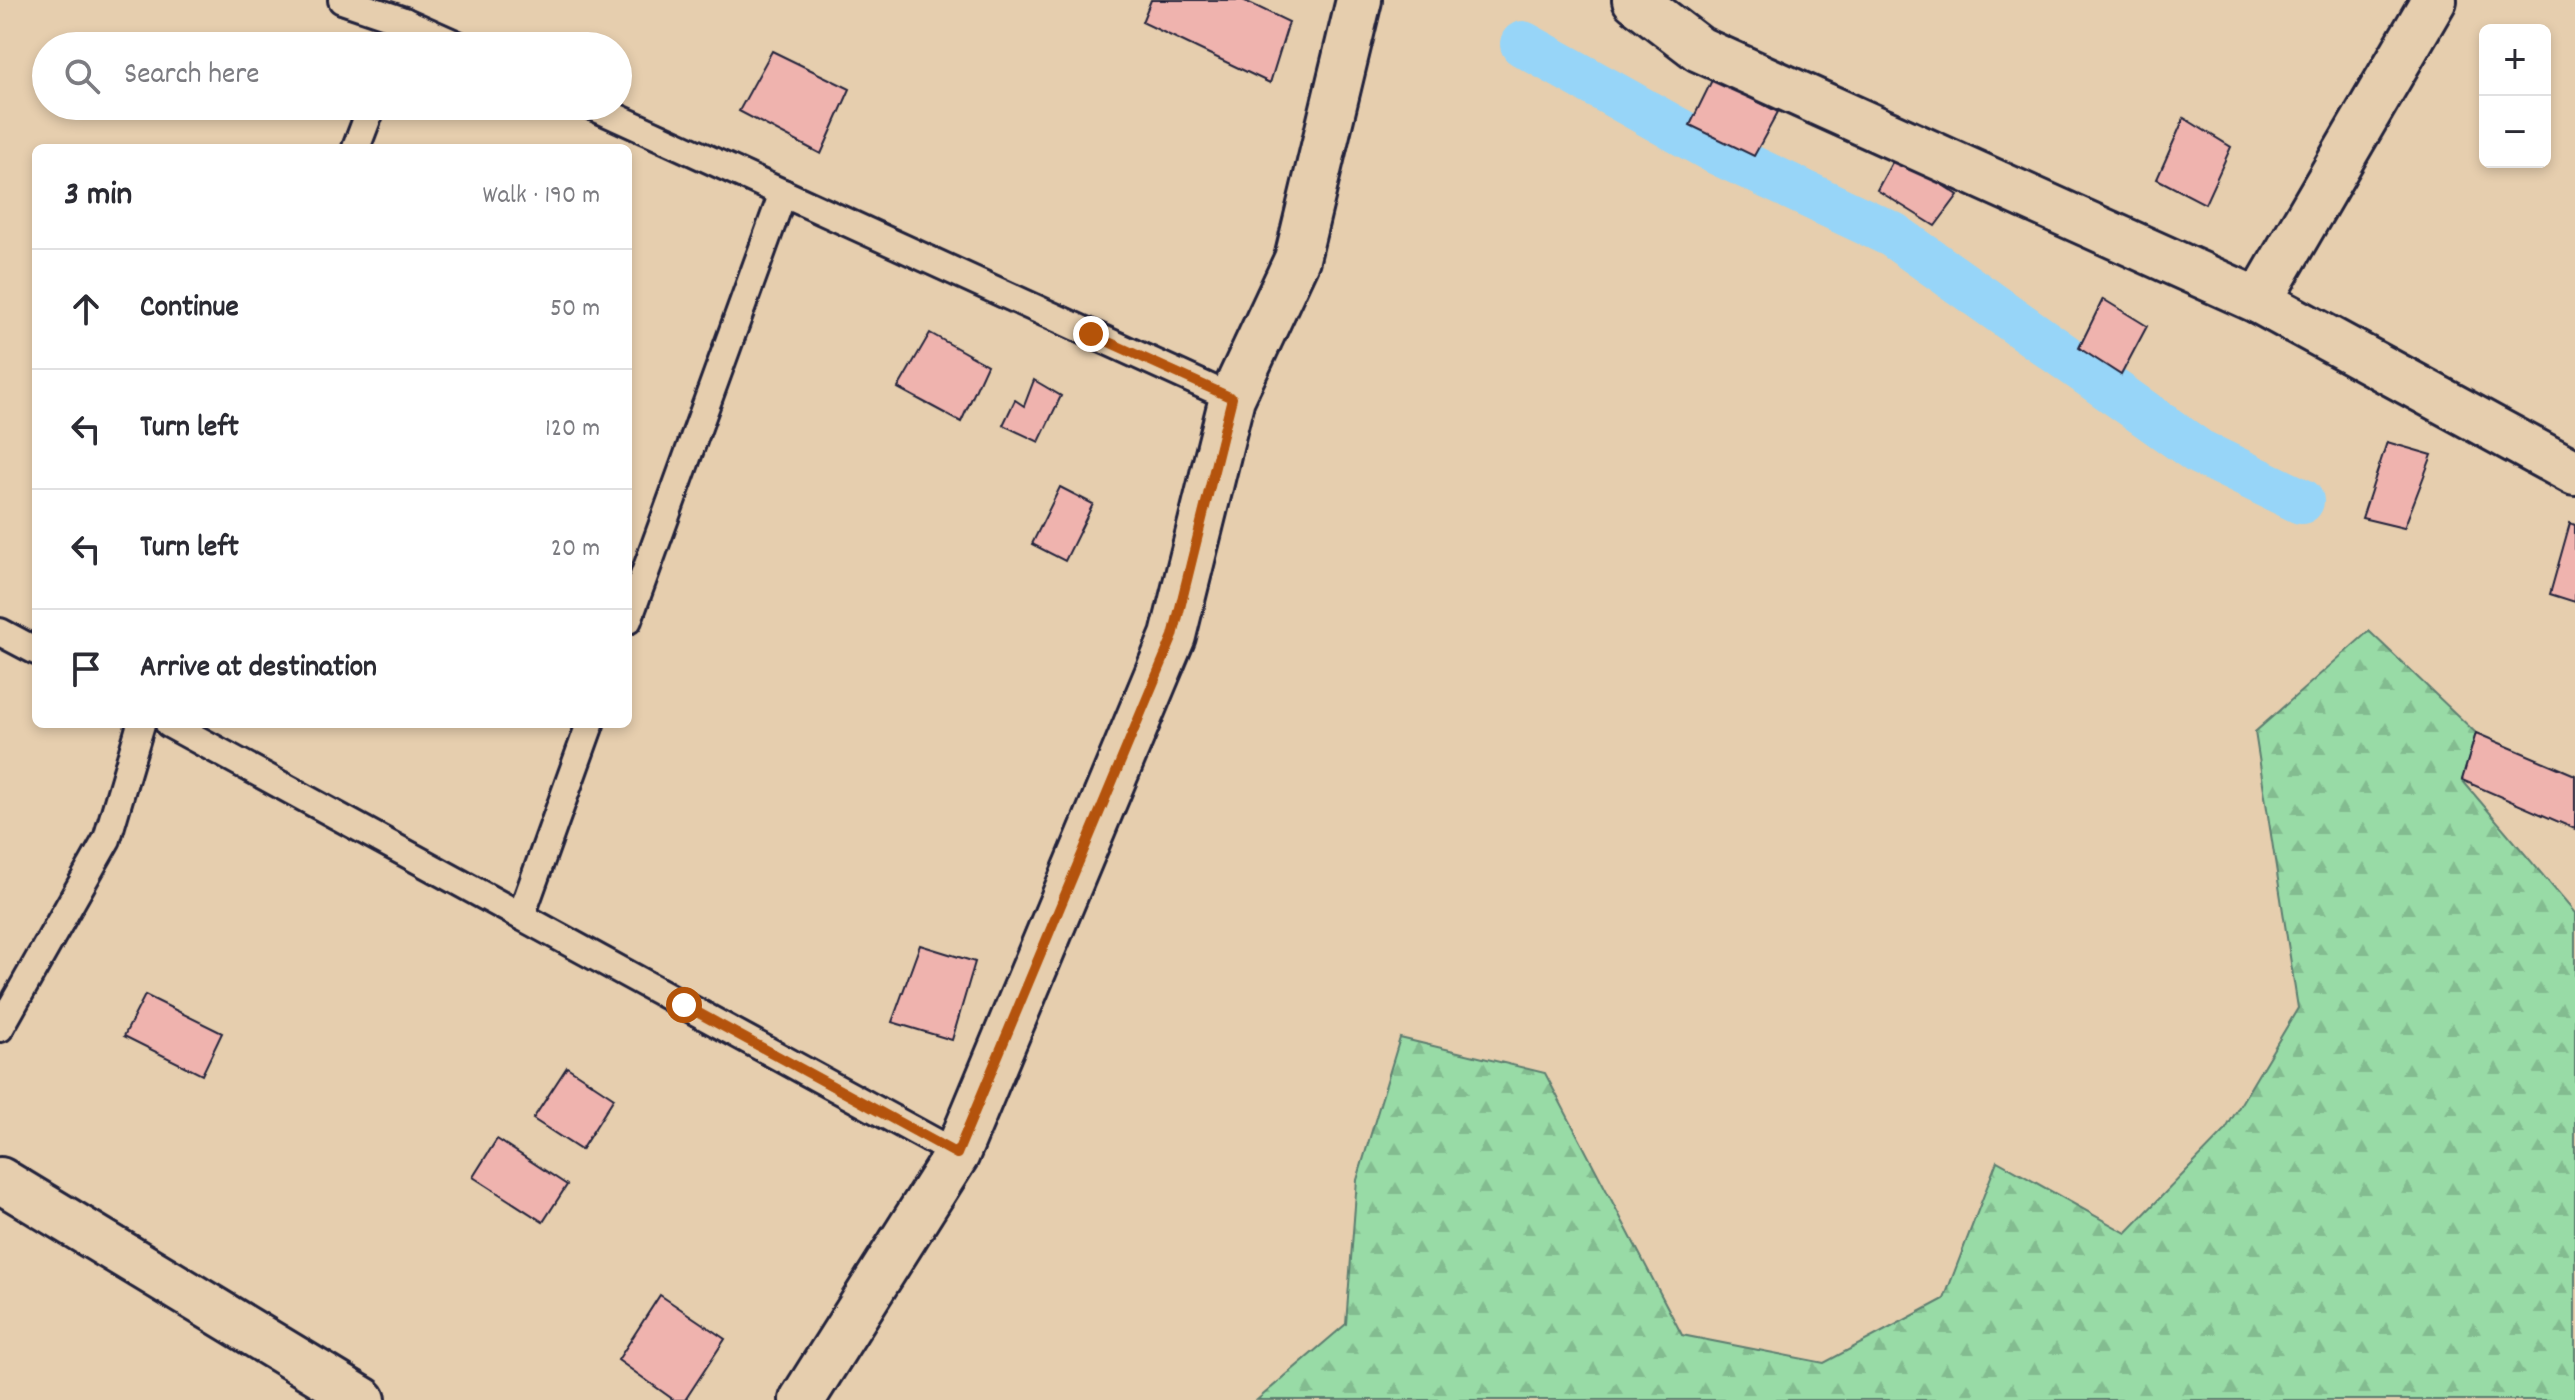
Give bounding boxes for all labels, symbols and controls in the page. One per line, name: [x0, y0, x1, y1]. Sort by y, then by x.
map controls: [2479, 24, 2551, 168]
button: +: [2479, 24, 2551, 96]
search box: [32, 32, 632, 120]
icon: search: [60, 54, 104, 98]
text: Search here: [124, 55, 260, 98]
button: −: [2479, 96, 2551, 168]
text: 3 min: [64, 172, 132, 221]
text: Walk · 190 m: [483, 178, 600, 215]
icon: ahead: [64, 287, 108, 331]
text: Continue: [140, 288, 239, 331]
text: 50 m: [550, 291, 600, 328]
route end: [1073, 316, 1109, 352]
icon: left: [64, 407, 108, 451]
text: Turn left: [140, 408, 239, 451]
text: 120 m: [545, 411, 600, 448]
icon: left: [64, 527, 108, 571]
text: Turn left: [140, 528, 239, 571]
text: 20 m: [551, 531, 600, 568]
icon: arrive: [64, 647, 108, 691]
text: Arrive at destination: [140, 648, 377, 691]
route start: [666, 987, 702, 1023]

